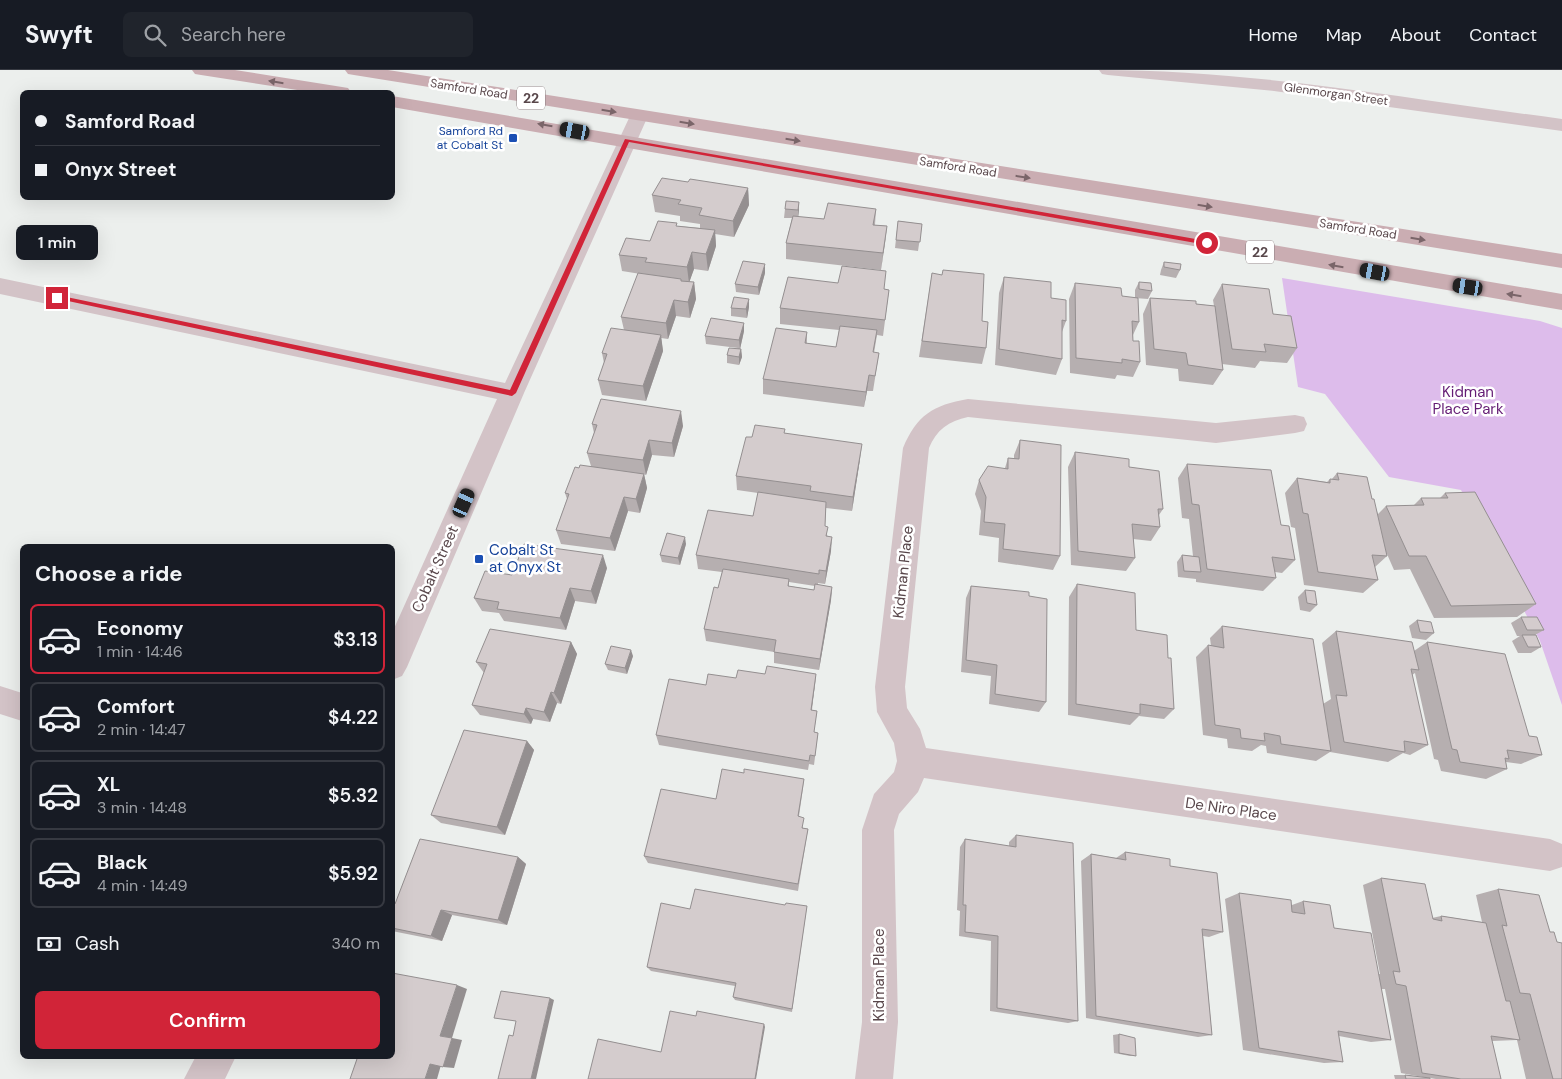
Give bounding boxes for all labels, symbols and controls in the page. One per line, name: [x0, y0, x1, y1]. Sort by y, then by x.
search box: [123, 12, 473, 57]
text: Swyft: [25, 19, 93, 50]
icon: search: [141, 21, 169, 49]
text: Search here: [181, 22, 286, 47]
text: Home: [1248, 23, 1298, 47]
text: Map: [1326, 23, 1362, 47]
text: About: [1390, 23, 1441, 47]
text: Contact: [1469, 23, 1537, 47]
street label: Samford Road: [429, 75, 509, 103]
one-way arrow: [268, 78, 284, 86]
street label: Glenmorgan Street: [1283, 79, 1389, 109]
road number: 22: [517, 86, 545, 110]
one-way arrow: [602, 107, 618, 115]
text: Samford Road: [65, 109, 195, 134]
one-way arrow: [679, 119, 695, 127]
one-way arrow: [536, 121, 552, 129]
car: [558, 121, 591, 141]
place label: Samford Rd at Cobalt St: [437, 123, 503, 153]
marker: Samford Rd at Cobalt St: [507, 132, 519, 144]
one-way arrow: [786, 137, 802, 145]
street label: Samford Road: [918, 153, 998, 181]
text: Onyx Street: [65, 157, 176, 182]
one-way arrow: [1015, 173, 1031, 181]
one-way arrow: [1198, 202, 1214, 210]
street label: Samford Road: [1318, 215, 1398, 243]
callout: 1 min: [16, 226, 98, 260]
text: 1 min: [38, 232, 76, 253]
route start: [1196, 232, 1218, 254]
one-way arrow: [1410, 235, 1426, 243]
road number: 22: [1246, 240, 1274, 263]
one-way arrow: [1328, 261, 1344, 269]
car: [1358, 262, 1391, 282]
car: [1452, 277, 1483, 297]
route end: [46, 287, 68, 309]
one-way arrow: [1506, 290, 1522, 298]
park label: Kidman Place Park: [1433, 382, 1504, 419]
car: [451, 486, 476, 520]
street label: Cobalt Street: [407, 522, 463, 616]
street label: Kidman Place: [888, 525, 918, 619]
place label: Cobalt St at Onyx St: [489, 540, 561, 577]
marker: Cobalt St at Onyx St: [473, 553, 485, 565]
text: Choose a ride: [35, 559, 183, 588]
text: Economy: [97, 616, 184, 641]
icon: car: [37, 617, 82, 662]
text: $3.13: [333, 627, 378, 652]
text: 1 min · 14:46: [97, 641, 183, 662]
text: Comfort: [97, 694, 175, 719]
icon: car: [37, 695, 82, 740]
text: $4.22: [328, 705, 378, 730]
text: 2 min · 14:47: [97, 719, 186, 740]
text: XL: [97, 772, 120, 797]
icon: car: [37, 773, 82, 818]
text: $5.32: [328, 783, 378, 808]
street label: De Niro Place: [1184, 793, 1278, 825]
text: 3 min · 14:48: [97, 797, 187, 818]
text: Black: [97, 850, 148, 875]
icon: car: [37, 851, 82, 896]
text: $5.92: [328, 861, 378, 886]
text: 4 min · 14:49: [97, 875, 188, 896]
street label: Kidman Place: [869, 928, 889, 1022]
icon: cash: [35, 930, 63, 958]
text: Cash: [75, 931, 119, 956]
text: 340 m: [331, 933, 380, 954]
button: Confirm: [35, 991, 380, 1049]

